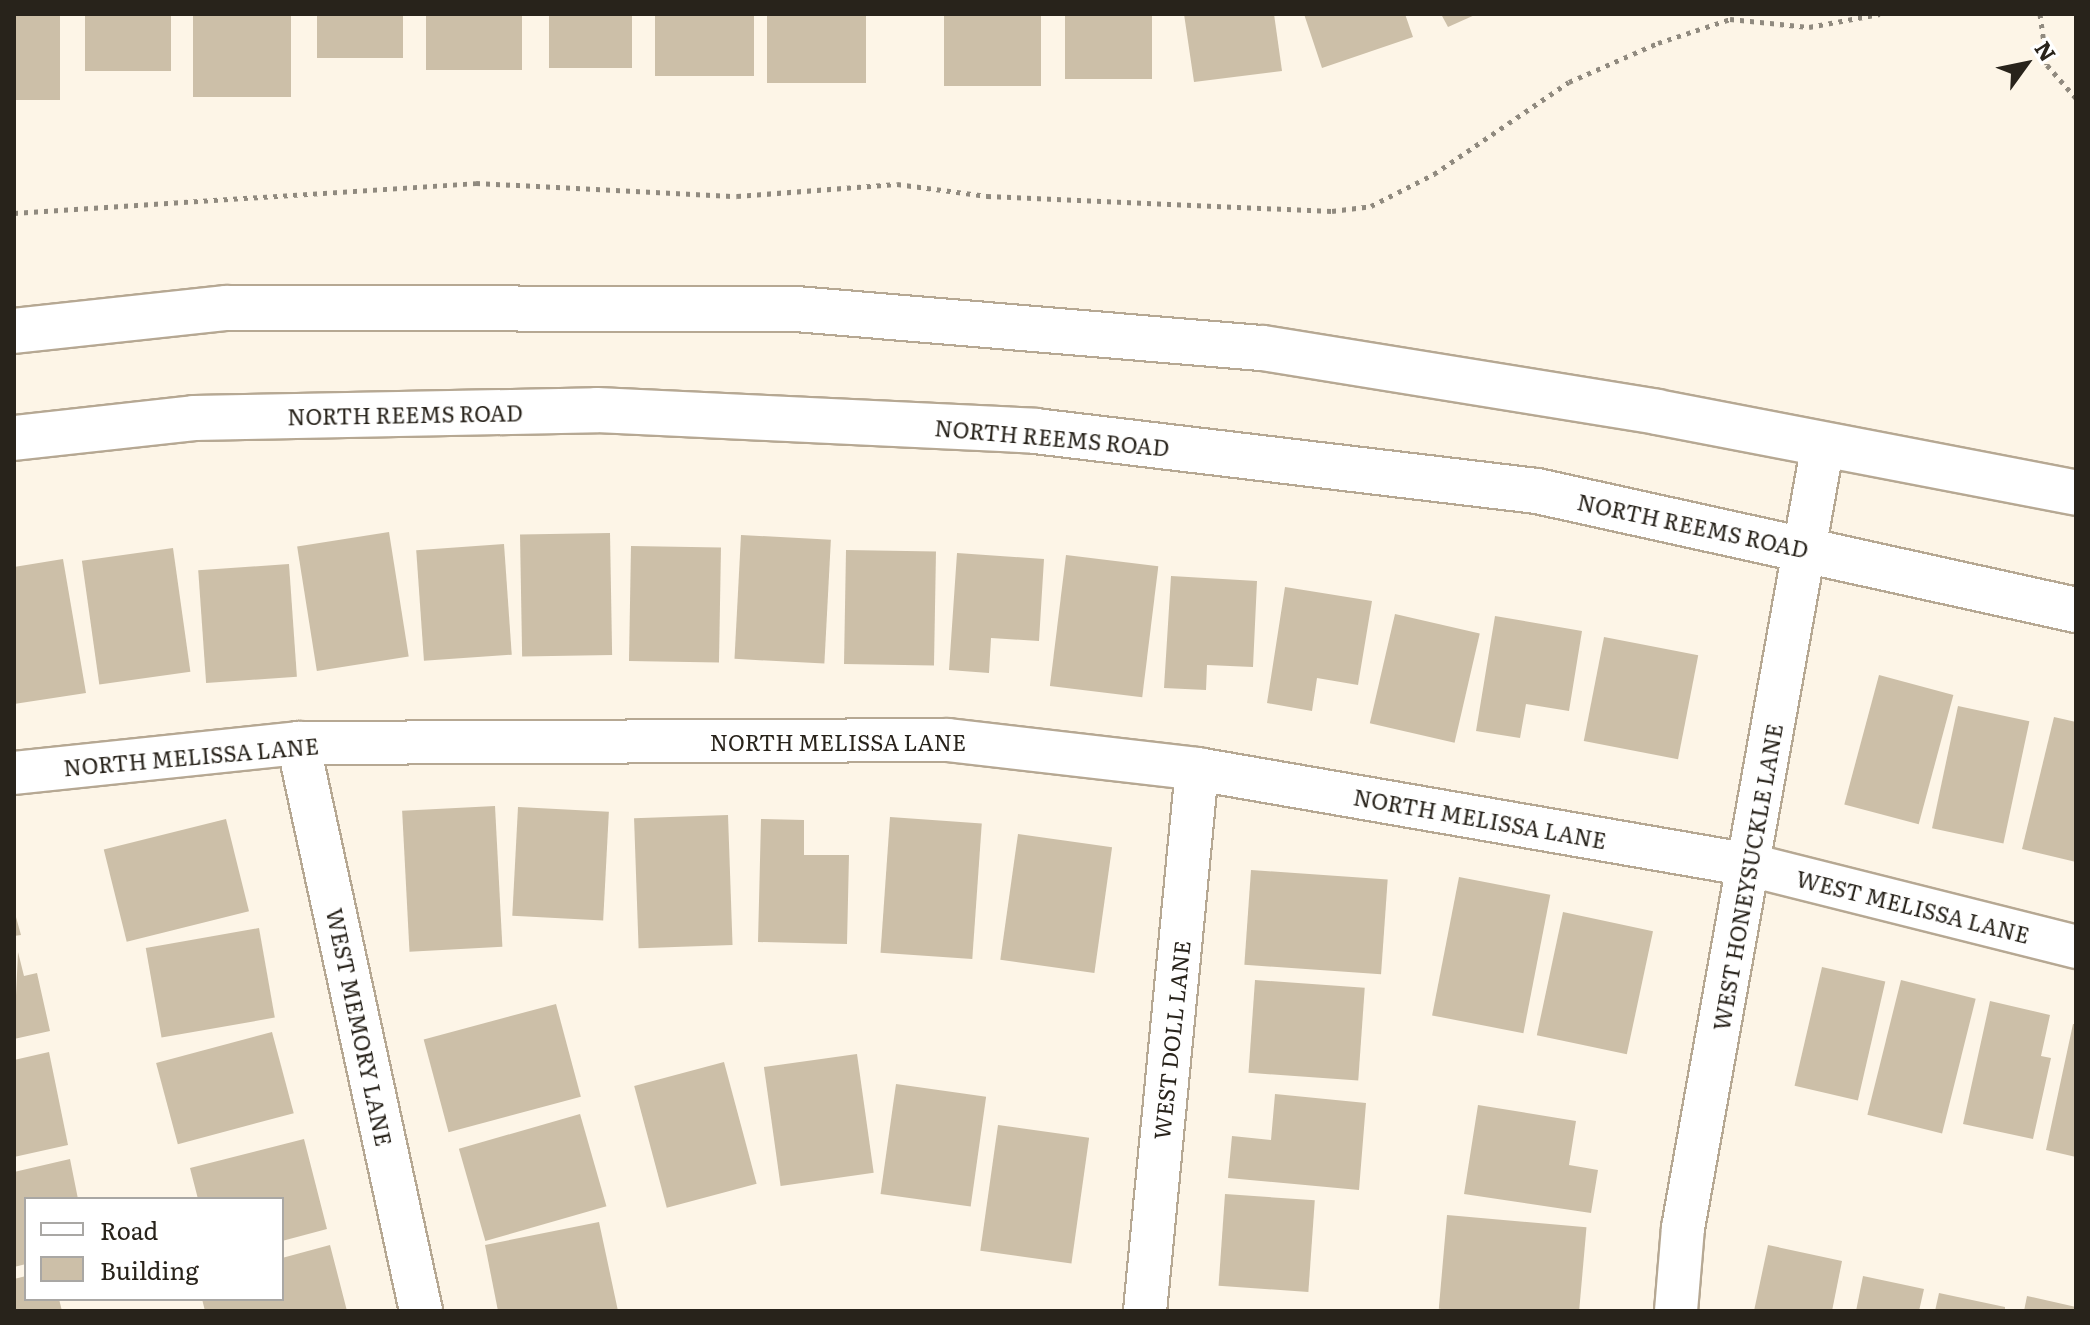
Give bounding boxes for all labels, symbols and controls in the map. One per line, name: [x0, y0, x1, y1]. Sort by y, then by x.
north arrow: [1986, 24, 2066, 104]
text: N: [2028, 34, 2065, 67]
street label: NORTH REEMS ROAD: [287, 399, 523, 429]
street label: NORTH REEMS ROAD: [934, 414, 1170, 460]
street label: NORTH REEMS ROAD: [1575, 488, 1811, 562]
street label: WEST HONEYSUCKLE LANE: [1707, 721, 1787, 1033]
street label: NORTH MELISSA LANE: [710, 729, 966, 755]
street label: NORTH MELISSA LANE: [62, 732, 320, 780]
street label: NORTH MELISSA LANE: [1352, 783, 1608, 853]
street label: WEST MELISSA LANE: [1794, 864, 2032, 948]
street label: WEST MEMORY LANE: [322, 906, 398, 1148]
street label: WEST DOLL LANE: [1147, 939, 1195, 1141]
legend: [24, 1197, 284, 1301]
text: Road: [100, 1212, 158, 1247]
text: Building: [100, 1252, 199, 1287]

